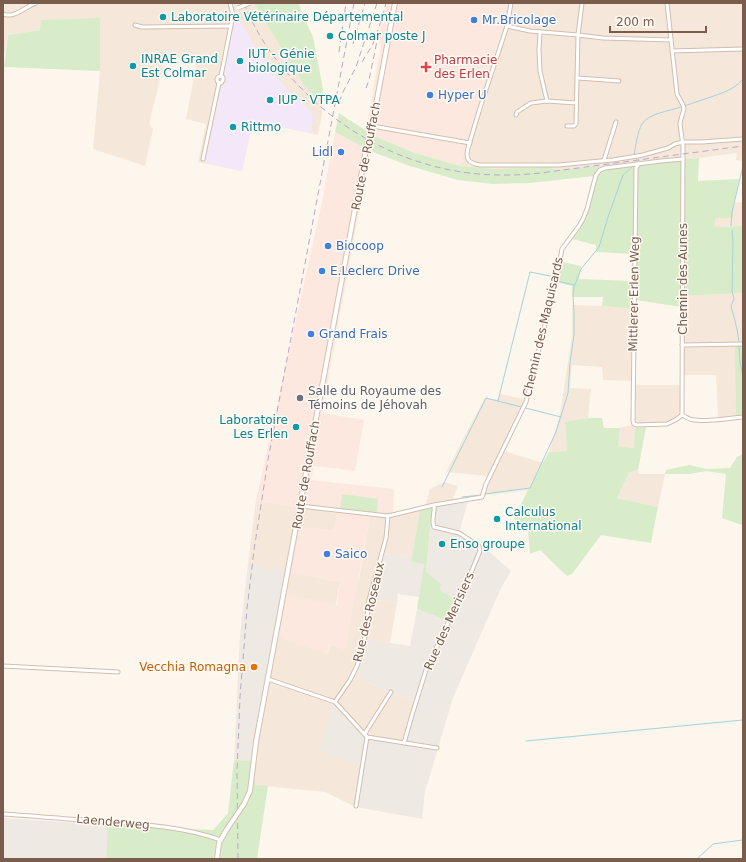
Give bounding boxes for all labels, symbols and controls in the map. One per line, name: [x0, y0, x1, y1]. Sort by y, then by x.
scale bar: [610, 8, 706, 34]
place label: Laboratoire Vétérinaire Départemental: [171, 10, 403, 24]
marker: Laboratoire Vétérinaire Départemental: [158, 12, 168, 22]
place label: Mr.Bricolage: [482, 13, 556, 27]
marker: Mr.Bricolage: [469, 15, 479, 25]
text: 200 m: [616, 15, 654, 29]
place label: Colmar poste J: [338, 29, 426, 43]
marker: Colmar poste J: [325, 31, 335, 41]
place label: IUT - Génie biologique: [248, 47, 315, 75]
place label: INRAE Grand Est Colmar: [141, 52, 218, 80]
place label: Pharmacie des Erlen: [434, 53, 497, 81]
marker: IUT - Génie biologique: [235, 56, 245, 66]
marker: INRAE Grand Est Colmar: [128, 61, 138, 71]
marker: Pharmacie des Erlen: [421, 62, 431, 72]
place label: Hyper U: [438, 88, 487, 102]
marker: Hyper U: [425, 90, 435, 100]
place label: IUP - VTPA: [278, 93, 341, 107]
marker: IUP - VTPA: [265, 95, 275, 105]
street label: Route de Rouffach: [349, 101, 383, 211]
place label: Rittmo: [241, 120, 281, 134]
marker: Rittmo: [228, 122, 238, 132]
place label: Lidl: [312, 145, 333, 159]
marker: Lidl: [336, 147, 346, 157]
street label: Chemin des Aunes: [676, 223, 690, 335]
street label: Mittlerer Erlen Weg: [626, 236, 642, 352]
place label: Biocoop: [336, 239, 384, 253]
marker: Biocoop: [323, 241, 333, 251]
street label: Chemin des Maquisards: [520, 256, 566, 398]
place label: E.Leclerc Drive: [330, 264, 420, 278]
marker: E.Leclerc Drive: [317, 266, 327, 276]
place label: Grand Frais: [319, 327, 388, 341]
marker: Grand Frais: [306, 329, 316, 339]
place label: Salle du Royaume des Témoins de Jéhovah: [307, 384, 441, 412]
marker: Salle du Royaume des Témoins de Jéhovah: [295, 393, 305, 403]
place label: Laboratoire Les Erlen: [219, 413, 288, 441]
street label: Route de Rouffach: [290, 420, 322, 530]
marker: Laboratoire Les Erlen: [291, 422, 301, 432]
place label: Calculus International: [505, 505, 582, 533]
marker: Calculus International: [492, 514, 502, 524]
place label: Enso groupe: [450, 537, 525, 551]
marker: Enso groupe: [437, 539, 447, 549]
place label: Saico: [335, 547, 367, 561]
marker: Saico: [322, 549, 332, 559]
street label: Rue des Roseaux: [351, 560, 387, 664]
street label: Rue des Merisiers: [421, 570, 477, 672]
place label: Vecchia Romagna: [139, 660, 246, 674]
marker: Vecchia Romagna: [249, 662, 259, 672]
street label: Laenderweg: [76, 812, 150, 832]

